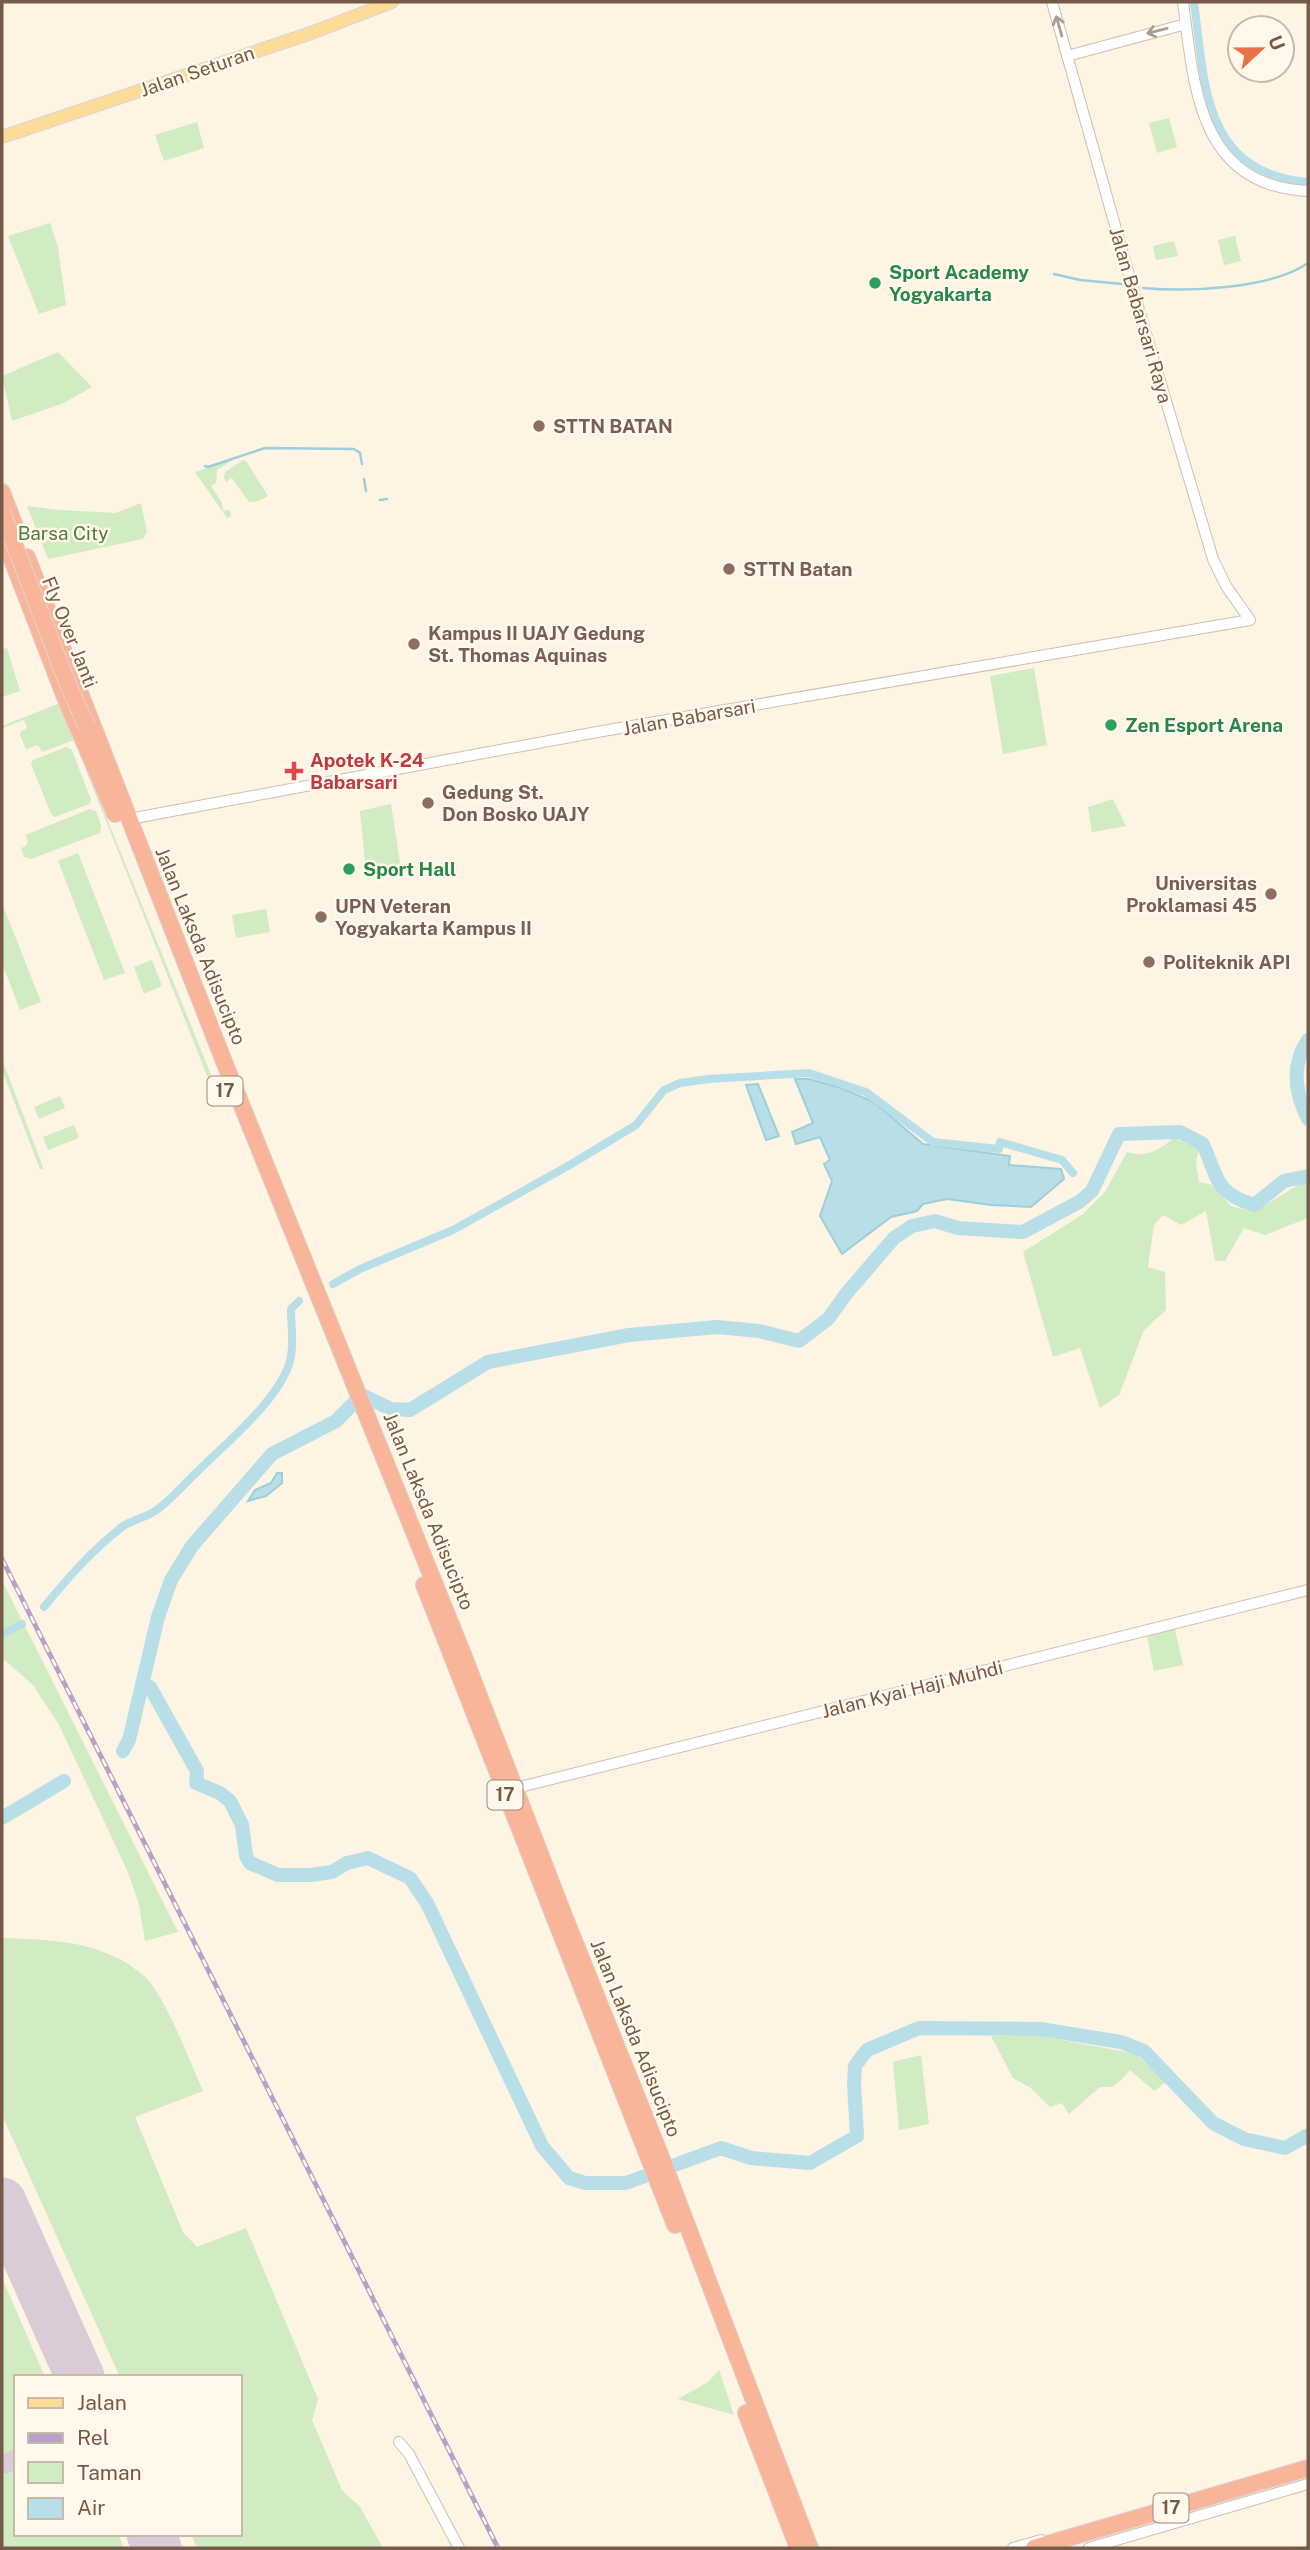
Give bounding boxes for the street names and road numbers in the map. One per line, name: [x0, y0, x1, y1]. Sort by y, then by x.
street label: Jalan Seturan: [137, 41, 257, 101]
street label: Jalan Babarsari Raya: [1105, 224, 1177, 406]
street label: Fly Over Janti: [38, 573, 102, 691]
street label: Jalan Babarsari: [621, 695, 757, 739]
street label: Jalan Laksda Adisucipto: [151, 844, 251, 1048]
road number: 17: [208, 1076, 243, 1106]
street label: Jalan Laksda Adisucipto: [379, 1409, 479, 1613]
street label: Jalan Kyai Haji Muhdi: [819, 1656, 1005, 1722]
road number: 17: [488, 1780, 522, 1810]
street label: Jalan Laksda Adisucipto: [586, 1936, 686, 2140]
road number: 17: [1154, 2494, 1188, 2522]

